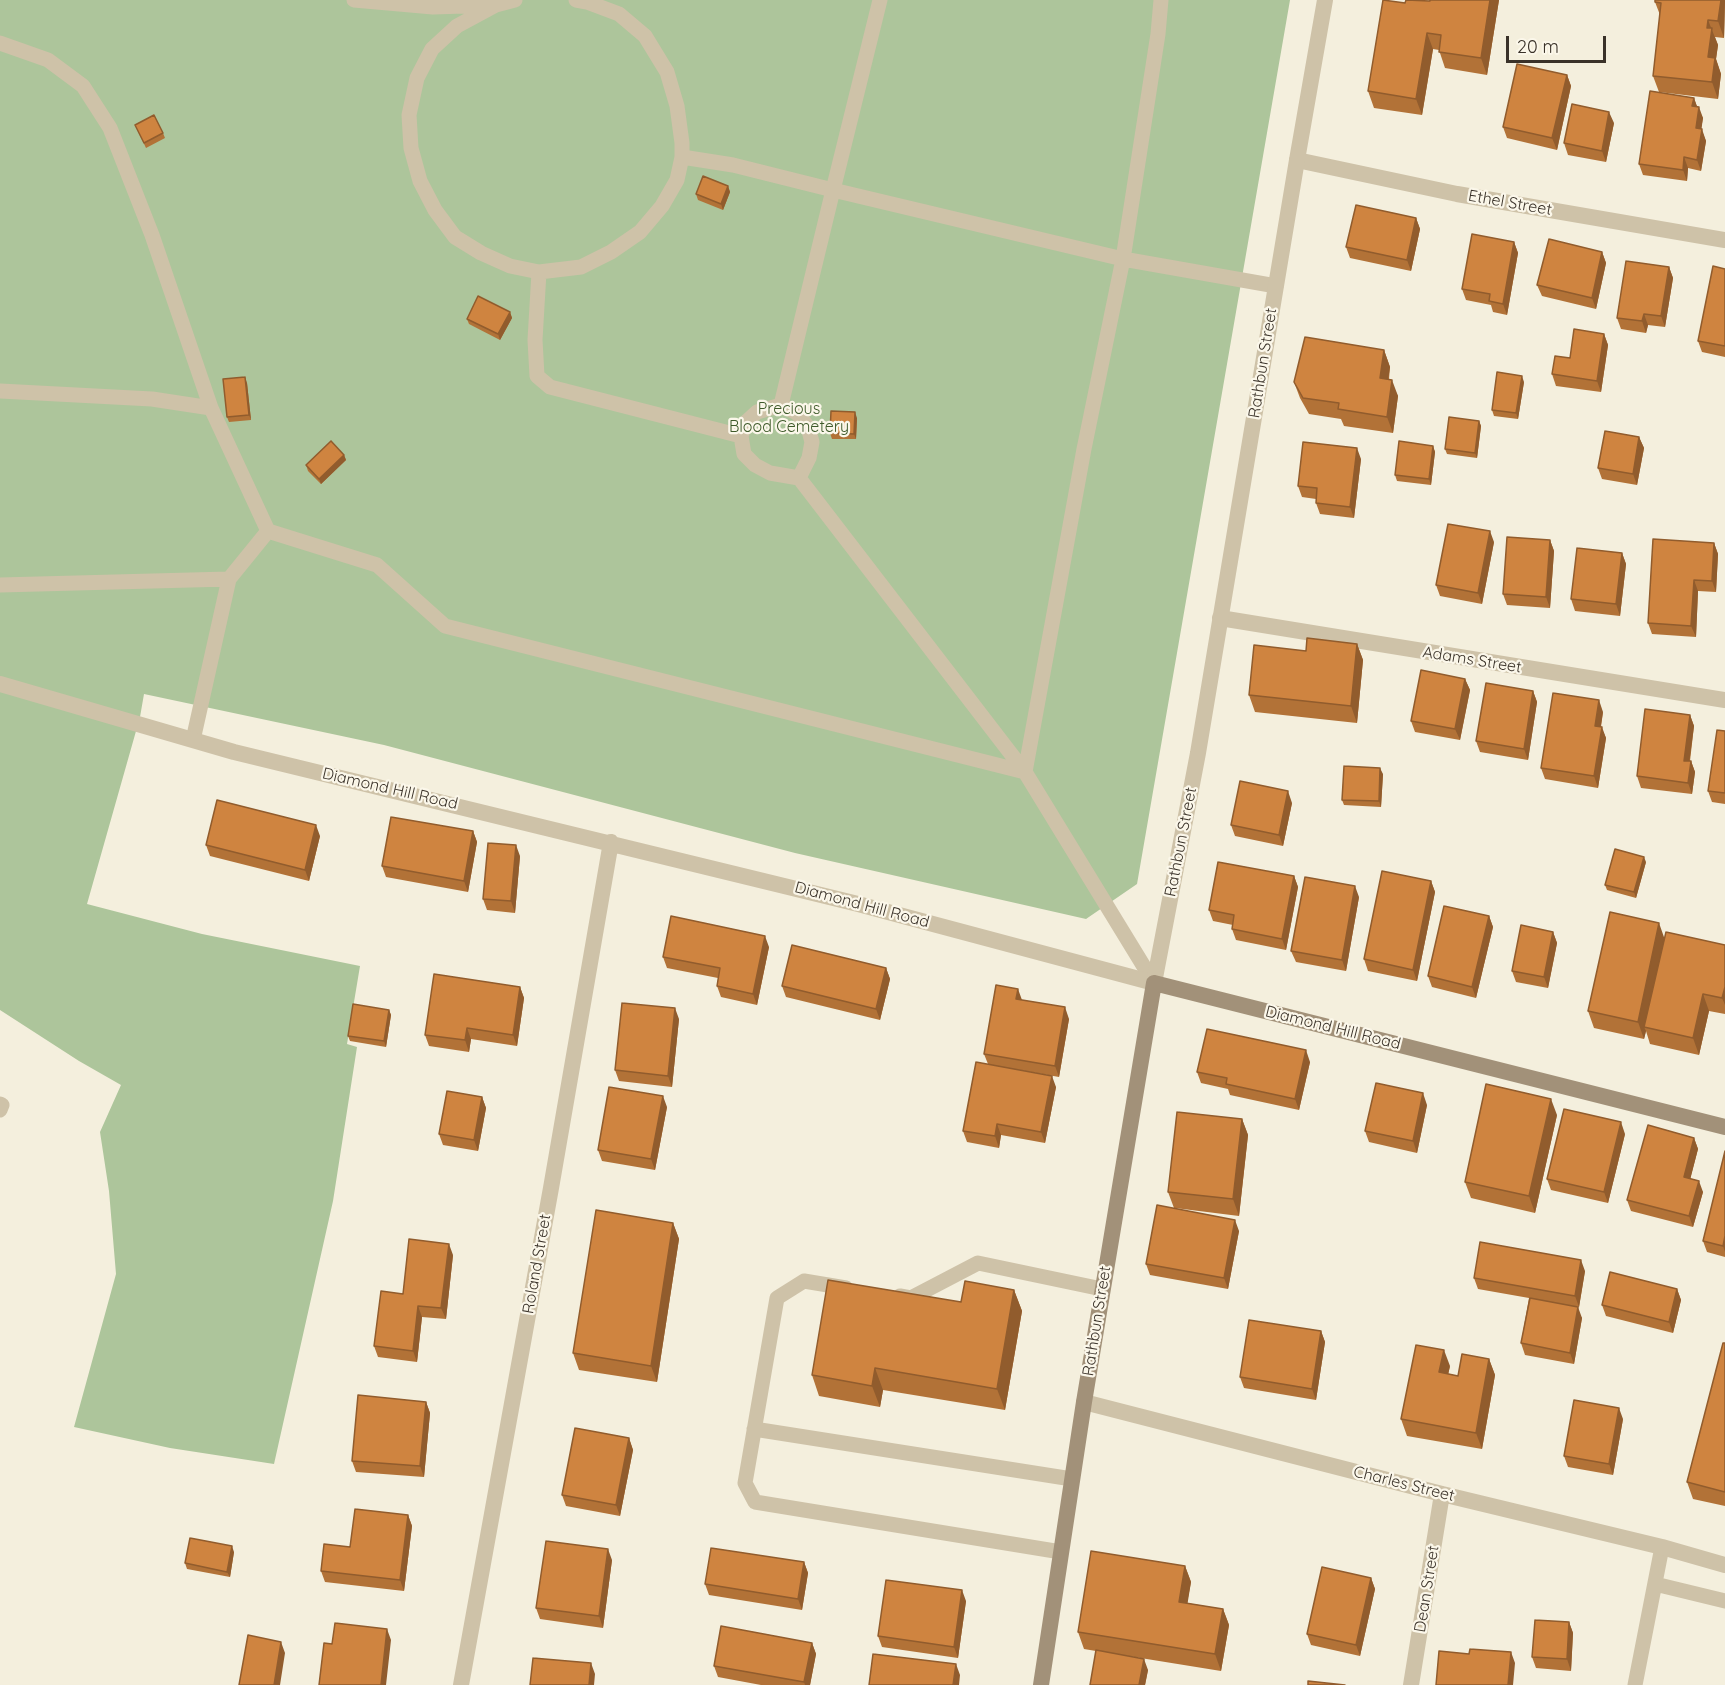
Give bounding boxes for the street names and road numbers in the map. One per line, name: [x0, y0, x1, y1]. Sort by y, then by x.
street label: Ethel Street: [1467, 186, 1553, 220]
street label: Rathbun Street: [1245, 307, 1281, 419]
street label: Adams Street: [1421, 643, 1523, 677]
street label: Diamond Hill Road: [320, 764, 460, 814]
street label: Rathbun Street: [1161, 786, 1201, 898]
street label: Diamond Hill Road: [793, 878, 931, 932]
street label: Diamond Hill Road: [1263, 1002, 1403, 1054]
street label: Roland Street: [519, 1213, 555, 1315]
street label: Rathbun Street: [1079, 1265, 1115, 1377]
street label: Charles Street: [1351, 1462, 1457, 1506]
street label: Dean Street: [1411, 1544, 1443, 1634]

